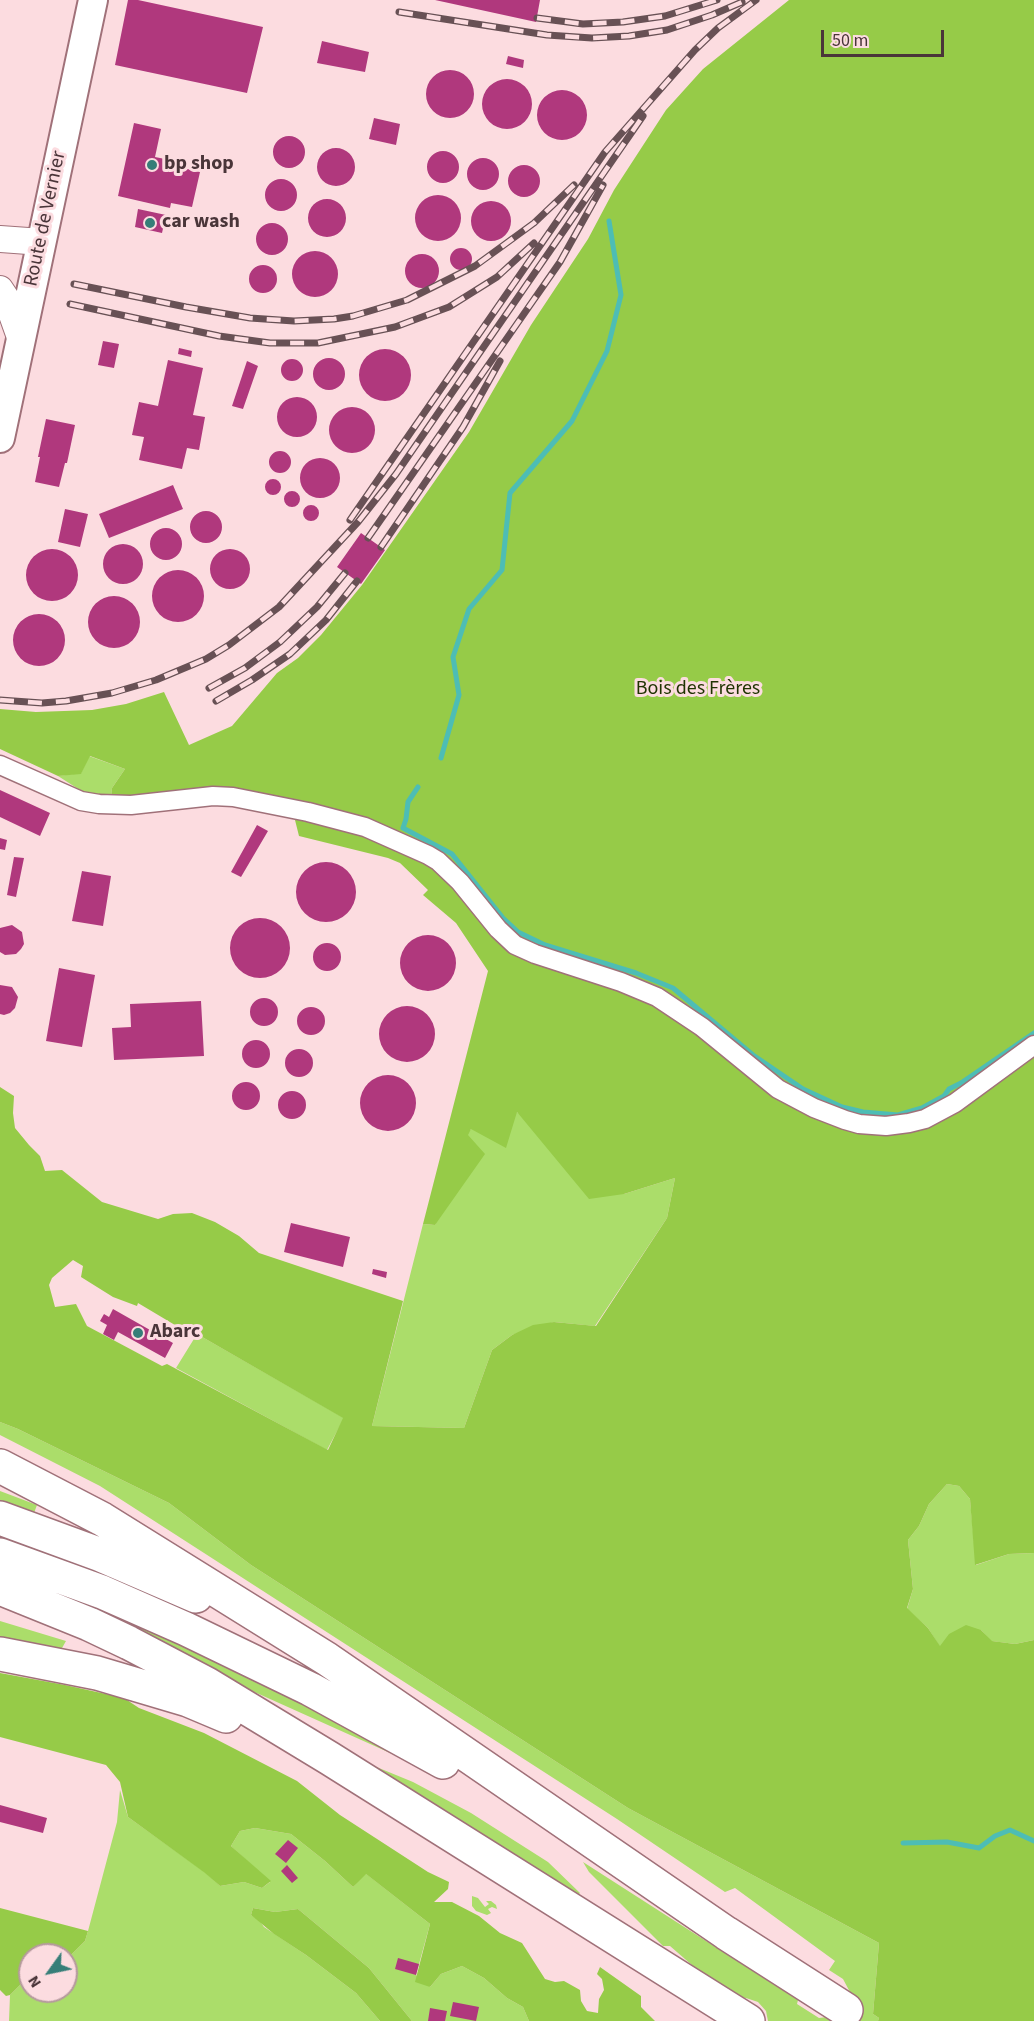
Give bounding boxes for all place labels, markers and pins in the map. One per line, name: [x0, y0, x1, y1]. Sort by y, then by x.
place label: bp shop: [164, 153, 234, 177]
marker: bp shop: [145, 158, 159, 172]
place label: car wash: [162, 211, 240, 235]
marker: car wash: [143, 216, 157, 230]
place label: Abarc: [150, 1321, 200, 1345]
marker: Abarc: [131, 1326, 145, 1340]

